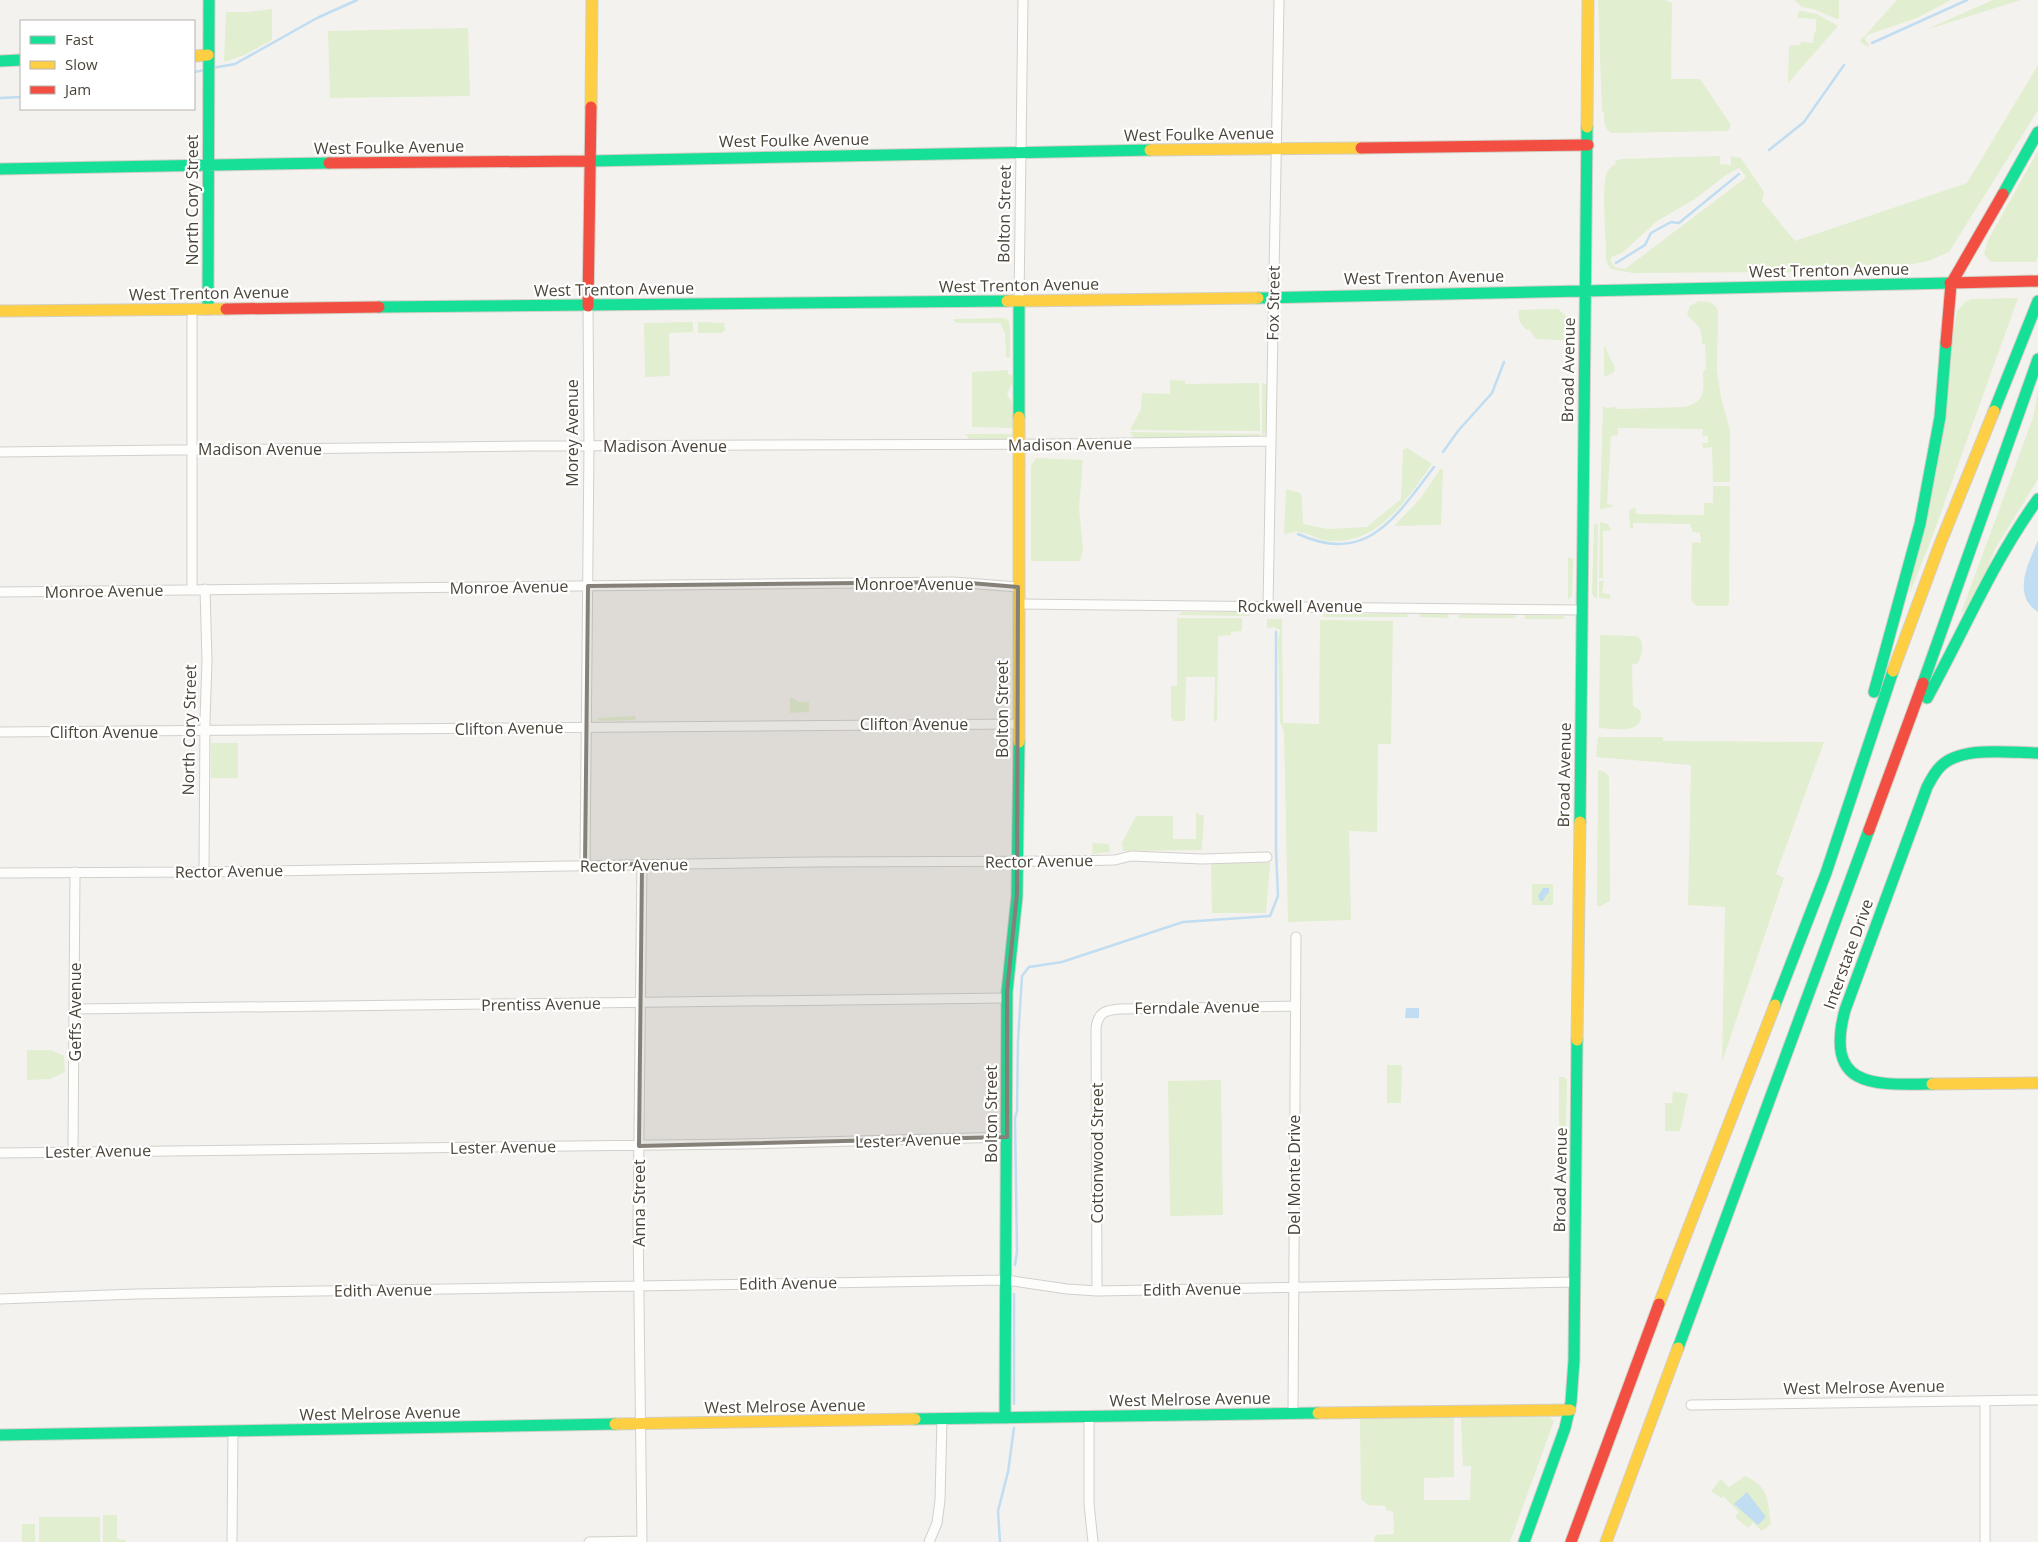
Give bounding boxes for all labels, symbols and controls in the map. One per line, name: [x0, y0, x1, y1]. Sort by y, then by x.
legend: [20, 20, 195, 110]
text: Fast: [65, 29, 94, 49]
text: Slow: [65, 54, 98, 74]
text: Jam: [63, 79, 91, 99]
street label: West Foulke Avenue: [1124, 122, 1274, 146]
street label: West Foulke Avenue: [719, 128, 869, 152]
street label: North Cory Street: [181, 134, 203, 265]
street label: West Foulke Avenue: [314, 135, 464, 159]
street label: Bolton Street: [992, 165, 1016, 263]
street label: West Trenton Avenue: [1749, 258, 1909, 282]
street label: Fox Street: [1261, 265, 1285, 341]
street label: West Trenton Avenue: [1344, 265, 1504, 289]
street label: West Trenton Avenue: [939, 273, 1099, 297]
street label: West Trenton Avenue: [534, 277, 694, 301]
street label: West Trenton Avenue: [129, 281, 289, 305]
street label: Broad Avenue: [1556, 317, 1580, 423]
street label: Morey Avenue: [561, 379, 583, 487]
street label: Madison Avenue: [1008, 432, 1132, 456]
street label: Madison Avenue: [603, 435, 727, 457]
street label: Madison Avenue: [198, 438, 322, 460]
street label: Monroe Avenue: [855, 573, 973, 595]
street label: Monroe Avenue: [449, 575, 569, 599]
street label: Monroe Avenue: [44, 579, 164, 603]
street label: Rockwell Avenue: [1238, 595, 1362, 617]
street label: Bolton Street: [991, 660, 1013, 758]
street label: North Cory Street: [177, 664, 201, 796]
street label: Clifton Avenue: [860, 713, 968, 735]
street label: Clifton Avenue: [455, 716, 563, 740]
street label: Clifton Avenue: [50, 721, 158, 743]
street label: Broad Avenue: [1552, 722, 1576, 828]
street label: Rector Avenue: [985, 849, 1093, 873]
street label: Rector Avenue: [580, 853, 688, 877]
street label: Rector Avenue: [175, 859, 283, 883]
street label: Interstate Drive: [1818, 896, 1878, 1012]
street label: Geffs Avenue: [64, 963, 86, 1061]
street label: Prentiss Avenue: [481, 992, 601, 1016]
street label: Ferndale Avenue: [1134, 995, 1260, 1019]
street label: Bolton Street: [980, 1065, 1002, 1163]
street label: Cottonwood Street: [1086, 1082, 1108, 1223]
street label: Del Monte Drive: [1283, 1115, 1305, 1235]
street label: Lester Avenue: [855, 1127, 961, 1153]
street label: Broad Avenue: [1548, 1127, 1572, 1233]
street label: Lester Avenue: [450, 1135, 556, 1159]
street label: Lester Avenue: [45, 1139, 151, 1163]
street label: Anna Street: [628, 1159, 650, 1247]
street label: Edith Avenue: [739, 1271, 837, 1295]
street label: Edith Avenue: [1143, 1277, 1241, 1301]
street label: Edith Avenue: [334, 1278, 432, 1302]
street label: West Melrose Avenue: [1783, 1375, 1945, 1399]
street label: West Melrose Avenue: [1109, 1387, 1271, 1411]
street label: West Melrose Avenue: [704, 1394, 866, 1418]
street label: West Melrose Avenue: [299, 1401, 461, 1425]

